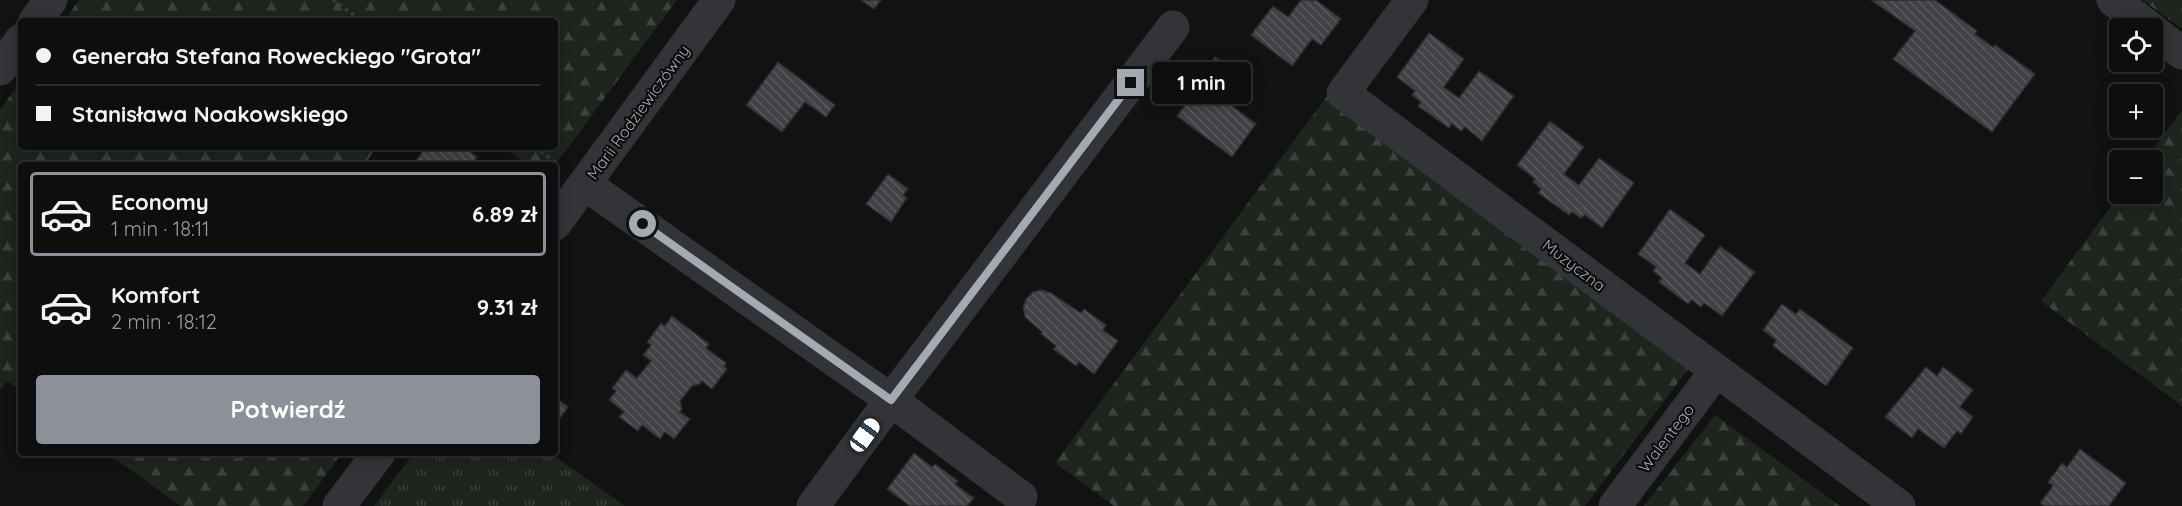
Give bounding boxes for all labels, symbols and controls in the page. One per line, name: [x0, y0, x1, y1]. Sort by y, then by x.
map controls: [2109, 18, 2163, 204]
button: locate: [2109, 18, 2163, 72]
street label: Marii Rodziewiczówny: [582, 41, 694, 183]
text: Generała Stefana Roweckiego "Grota": [72, 42, 481, 70]
callout: 1 min: [1152, 62, 1251, 104]
route end: [1117, 69, 1144, 96]
text: 1 min: [1177, 70, 1226, 95]
button: +: [2109, 84, 2163, 138]
text: Stanisława Noakowskiego: [72, 100, 348, 128]
button: −: [2109, 150, 2163, 204]
icon: car: [39, 187, 93, 241]
text: Economy: [111, 188, 209, 216]
text: 6.89 zł: [472, 200, 537, 228]
route start: [629, 210, 656, 237]
text: 1 min · 18:11: [111, 216, 210, 241]
street label: Muzyczna: [1538, 235, 1610, 295]
icon: car: [39, 280, 93, 334]
text: Komfort: [111, 281, 200, 309]
text: 9.31 zł: [477, 293, 537, 321]
text: 2 min · 18:12: [111, 309, 217, 334]
button: Potwierdź: [36, 375, 540, 444]
street label: Walentego: [1634, 400, 1698, 476]
car: [847, 415, 883, 455]

